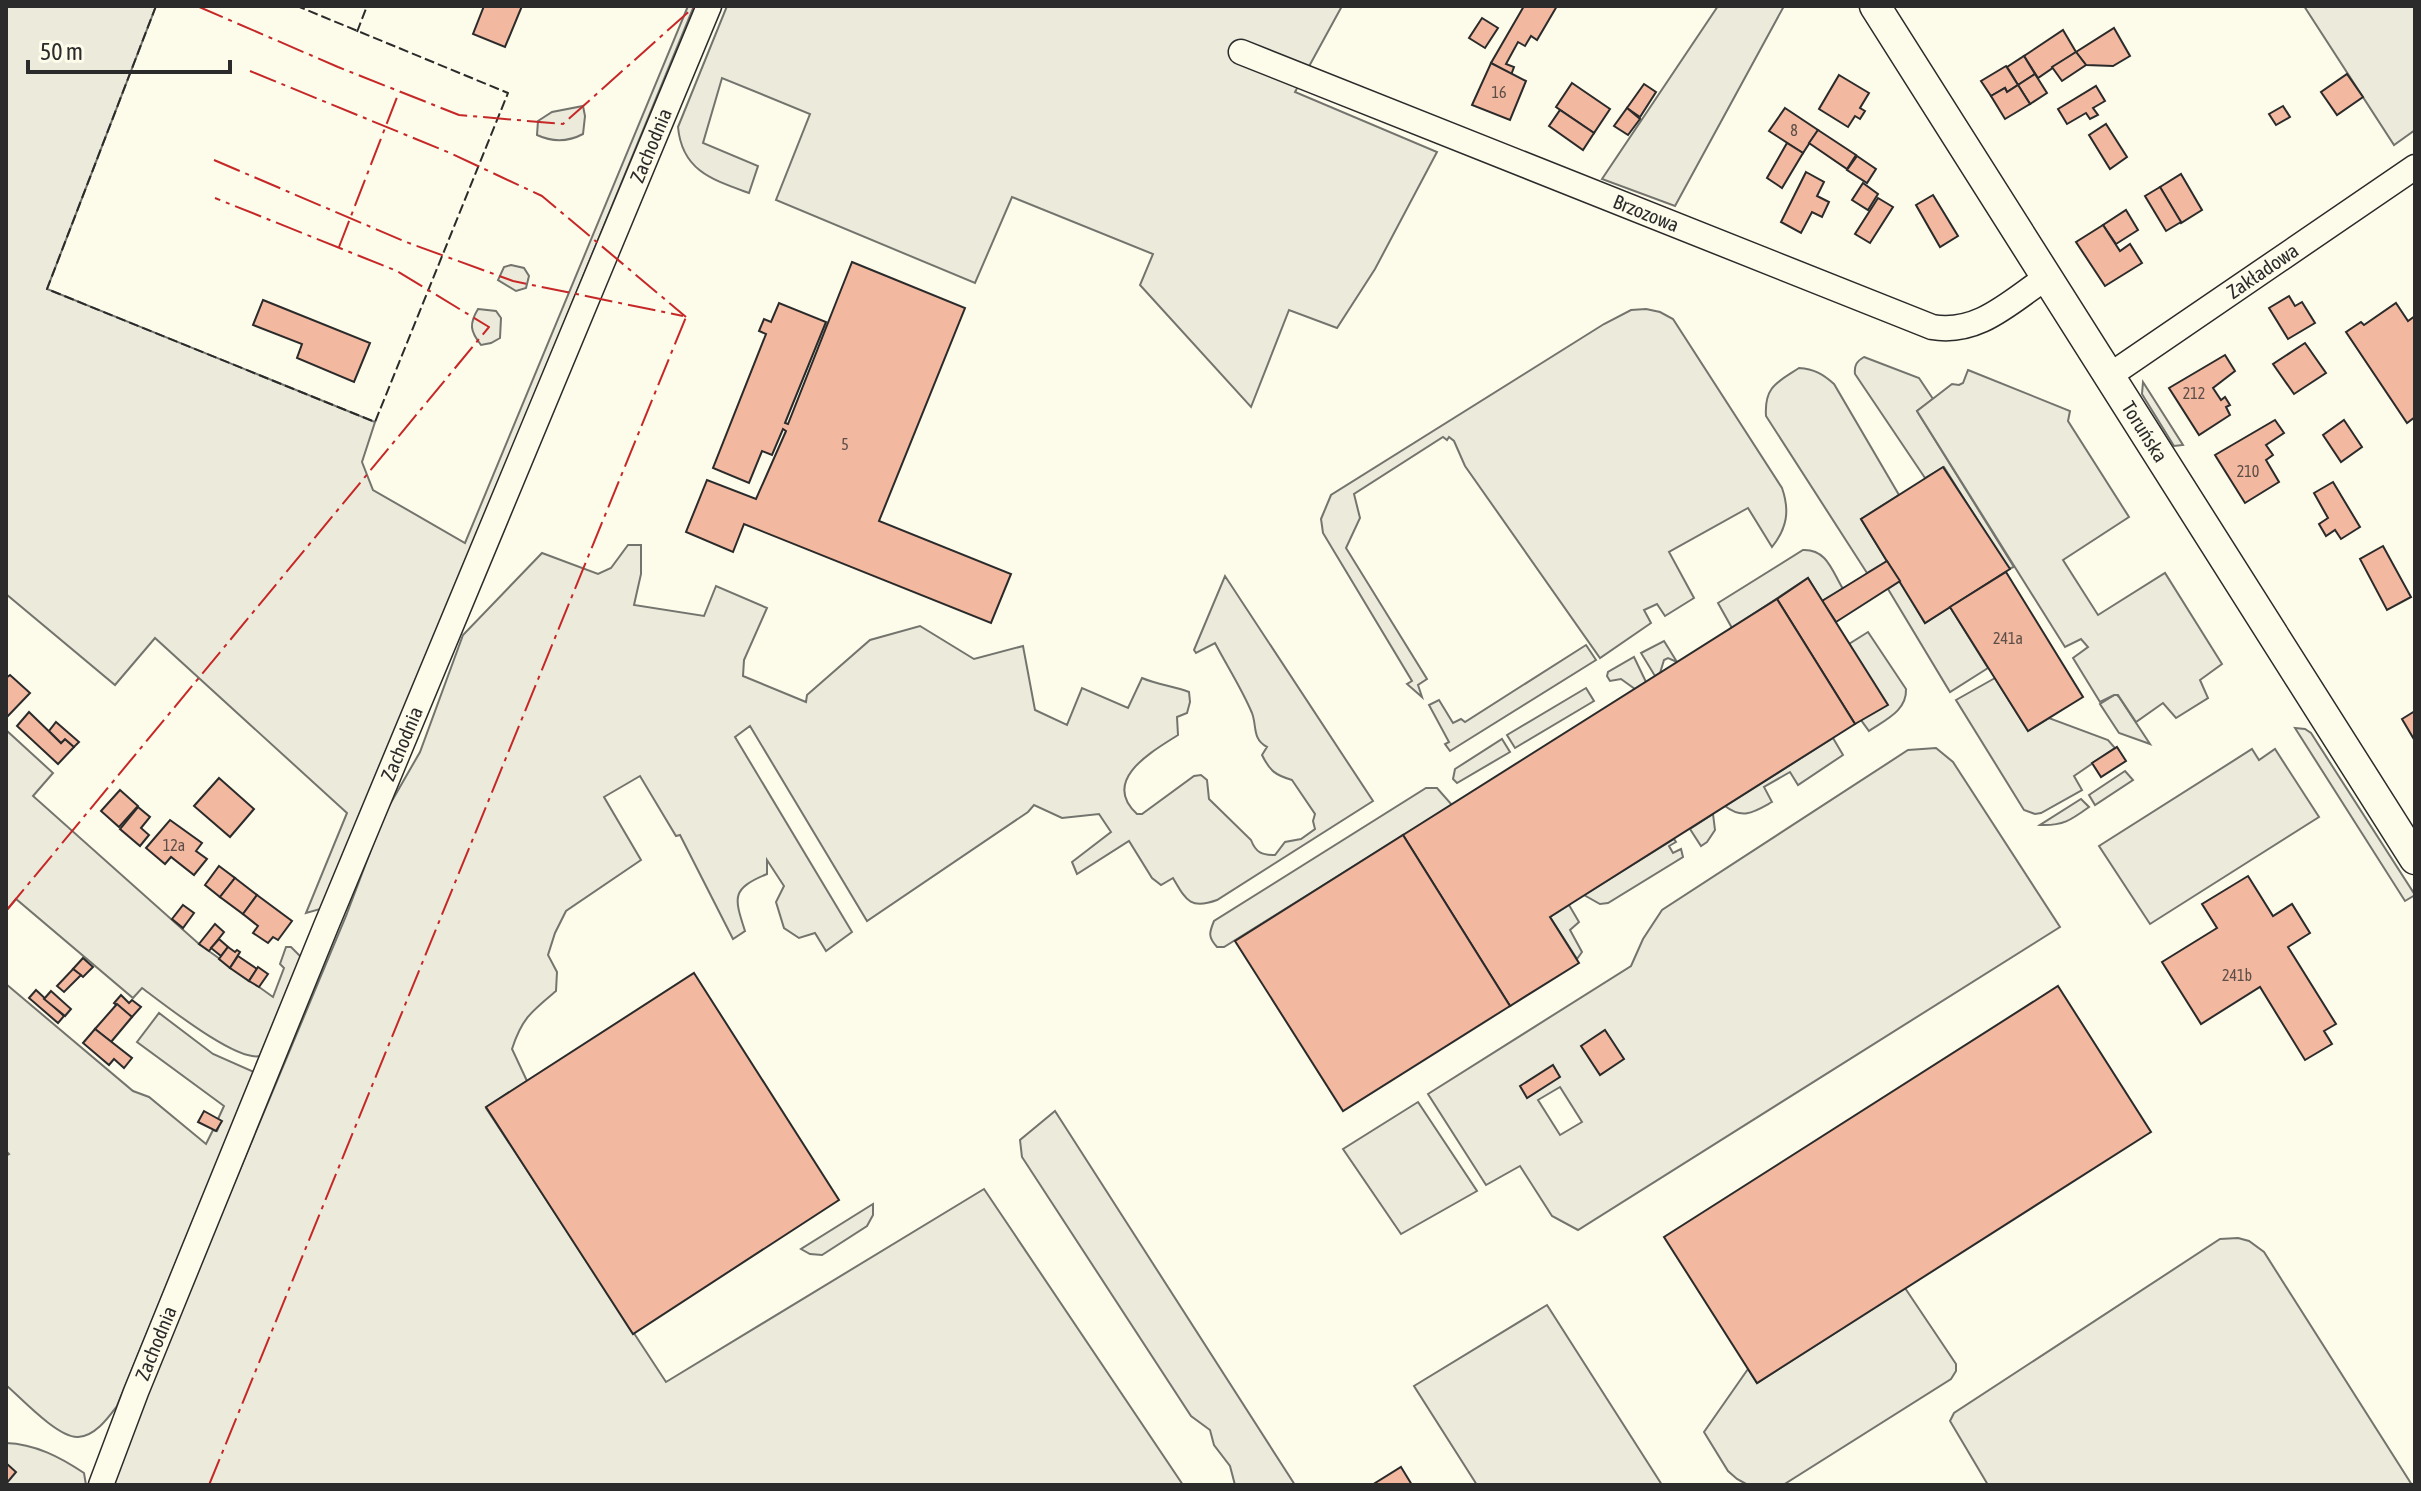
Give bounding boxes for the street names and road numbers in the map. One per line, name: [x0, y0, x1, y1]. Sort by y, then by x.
street label: Zachodnia: [625, 105, 676, 186]
street label: Brzozowa: [1610, 189, 1683, 236]
street label: Zakładowa: [2222, 238, 2302, 303]
street label: Toruńska: [2117, 397, 2173, 466]
street label: Zachodnia: [376, 703, 427, 784]
street label: Zachodnia: [130, 1303, 181, 1384]

